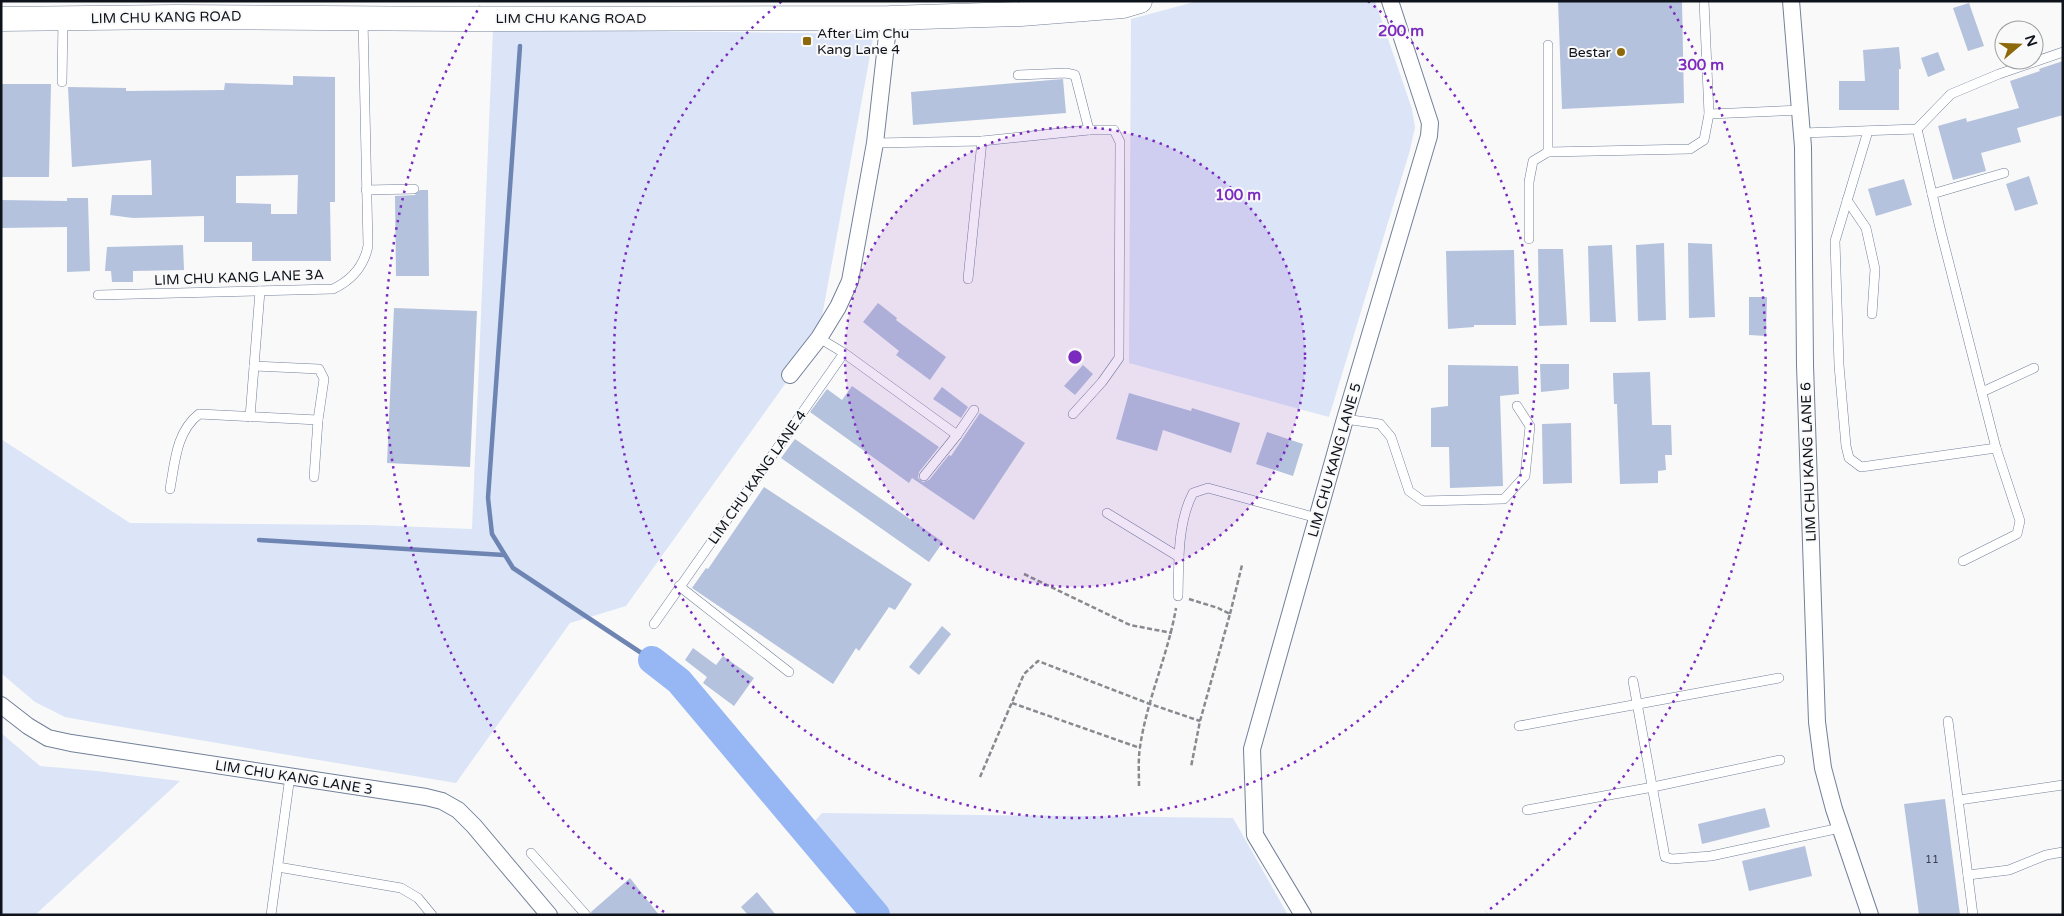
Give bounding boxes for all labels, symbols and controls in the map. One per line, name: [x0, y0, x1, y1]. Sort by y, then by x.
street label: LIM CHU KANG ROAD: [90, 8, 242, 27]
street label: LIM CHU KANG ROAD: [496, 10, 646, 27]
north arrow: [1994, 20, 2044, 70]
text: 200 m: [1378, 22, 1424, 40]
place label: After Lim Chu Kang Lane 4: [817, 25, 909, 58]
text: N: [2021, 33, 2041, 49]
marker: After Lim Chu Kang Lane 4: [801, 35, 813, 47]
place label: Bestar: [1568, 44, 1612, 61]
marker: Bestar: [1615, 46, 1627, 58]
text: 300 m: [1678, 56, 1724, 74]
text: 100 m: [1215, 186, 1261, 204]
street label: LIM CHU KANG LANE 3A: [154, 266, 324, 289]
centre of rings: [1066, 348, 1084, 366]
street label: LIM CHU KANG LANE 5: [1304, 381, 1365, 539]
street label: LIM CHU KANG LANE 6: [1797, 382, 1820, 542]
street label: LIM CHU KANG LANE 4: [705, 407, 810, 548]
street label: LIM CHU KANG LANE 3: [214, 757, 374, 798]
house number: 11: [1925, 853, 1939, 866]

